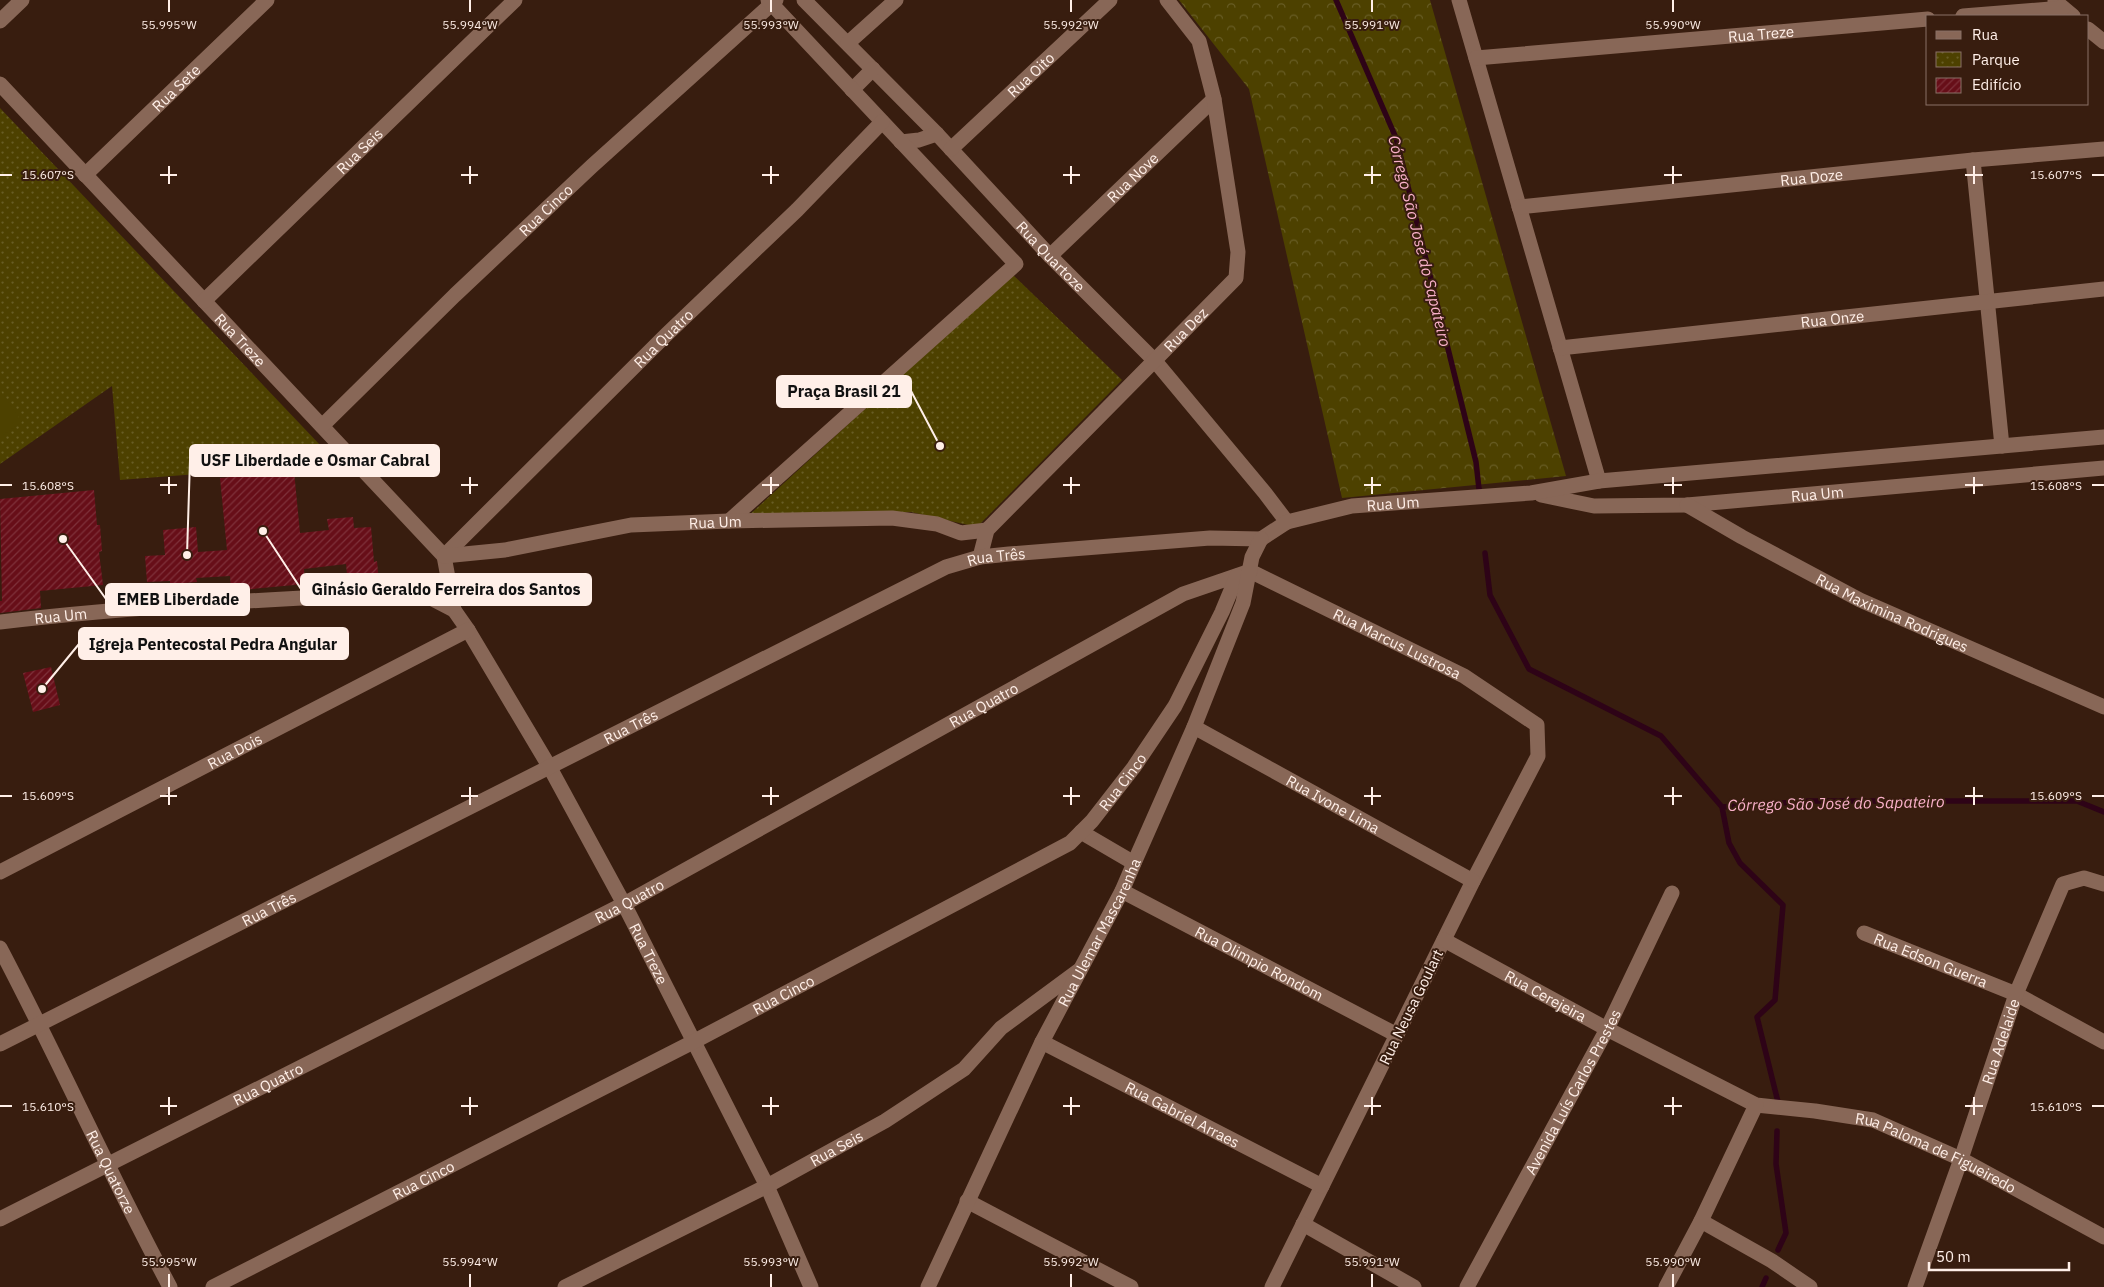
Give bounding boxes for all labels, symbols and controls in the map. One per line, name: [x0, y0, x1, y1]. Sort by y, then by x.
legend: [1926, 15, 2089, 105]
text: 55.995°W: [141, 17, 197, 32]
text: 55.994°W: [442, 17, 498, 32]
text: 55.993°W: [743, 17, 799, 32]
text: 55.992°W: [1043, 17, 1099, 32]
text: 55.991°W: [1344, 17, 1400, 32]
text: 55.990°W: [1645, 17, 1701, 32]
street label: Rua Treze: [1727, 21, 1795, 46]
text: Rua: [1972, 25, 1998, 44]
street label: Rua Oito: [1003, 48, 1058, 101]
text: Parque: [1972, 50, 2020, 69]
street label: Rua Sete: [148, 60, 204, 115]
text: Edifício: [1972, 75, 2021, 94]
street label: Rua Seis: [332, 124, 387, 178]
water label: Córrego São José do Sapateiro: [1384, 133, 1456, 349]
street label: Rua Nove: [1103, 148, 1162, 206]
street label: Rua Doze: [1779, 164, 1844, 189]
text: 15.607°S: [22, 167, 74, 182]
text: 15.607°S: [2030, 167, 2082, 182]
street label: Rua Cinco: [515, 180, 576, 240]
street label: Rua Quartoze: [1013, 217, 1090, 296]
street label: Rua Dez: [1159, 303, 1211, 356]
street label: Rua Quatro: [629, 305, 697, 372]
street label: Rua Onze: [1800, 306, 1865, 331]
street label: Rua Treze: [211, 309, 270, 370]
callout: Praça Brasil 21: [777, 376, 911, 407]
text: Praça Brasil 21: [787, 381, 901, 401]
callout: USF Liberdade e Osmar Cabral: [190, 445, 439, 476]
text: USF Liberdade e Osmar Cabral: [200, 450, 430, 470]
text: 15.608°S: [22, 478, 74, 493]
text: 15.608°S: [2030, 478, 2082, 493]
street label: Rua Um: [1790, 482, 1845, 505]
street label: Rua Um: [1366, 492, 1420, 514]
street label: Rua Um: [688, 511, 742, 532]
street label: Rua Três: [965, 543, 1026, 570]
street label: Rua Maximina Rodrigues: [1813, 569, 1972, 656]
callout: Ginásio Geraldo Ferreira dos Santos: [301, 574, 591, 605]
text: Ginásio Geraldo Ferreira dos Santos: [311, 579, 581, 599]
callout: EMEB Liberdade: [106, 584, 249, 615]
text: EMEB Liberdade: [117, 589, 239, 609]
street label: Rua Um: [33, 603, 88, 628]
street label: Rua Marcus Lustrosa: [1330, 604, 1464, 683]
callout: Igreja Pentecostal Pedra Angular: [79, 628, 348, 659]
text: Igreja Pentecostal Pedra Angular: [89, 634, 338, 654]
street label: Rua Quatro: [946, 678, 1021, 731]
street label: Rua Três: [600, 704, 661, 748]
street label: Rua Dois: [204, 729, 265, 773]
street label: Rua Cinco: [1094, 749, 1150, 814]
street label: Rua Ivone Lima: [1283, 770, 1383, 837]
text: 15.609°S: [22, 788, 74, 803]
text: 15.609°S: [2030, 788, 2082, 803]
water label: Córrego São José do Sapateiro: [1727, 791, 1945, 815]
street label: Rua Ulemar Mascarenha: [1053, 855, 1145, 1010]
street label: Rua Quatro: [591, 874, 667, 927]
street label: Rua Três: [238, 887, 299, 930]
street label: Rua Treze: [626, 920, 673, 987]
street label: Rua Olimpio Rondom: [1192, 921, 1327, 1004]
street label: Rua Edson Guerra: [1871, 928, 1991, 991]
street label: Rua Neusa Goulart: [1375, 946, 1447, 1068]
street label: Rua Cerejeira: [1502, 966, 1590, 1026]
street label: Rua Cinco: [749, 970, 817, 1018]
street label: Rua Adelaide: [1977, 996, 2023, 1087]
street label: Avenida Luís Carlos Prestes: [1520, 1006, 1625, 1178]
street label: Rua Quatro: [230, 1058, 306, 1109]
street label: Rua Gabriel Arraes: [1122, 1077, 1243, 1152]
text: 15.610°S: [22, 1099, 74, 1114]
text: 15.610°S: [2030, 1099, 2082, 1114]
street label: Rua Paloma de Figueiredo: [1854, 1108, 2020, 1197]
street label: Rua Seis: [806, 1126, 866, 1170]
street label: Rua Quatorze: [83, 1127, 140, 1217]
street label: Rua Cinco: [389, 1156, 457, 1203]
scale bar: [1929, 1240, 2069, 1272]
text: 50 m: [1936, 1247, 1971, 1266]
text: 55.995°W: [141, 1254, 197, 1269]
text: 55.994°W: [442, 1254, 498, 1269]
text: 55.993°W: [743, 1254, 799, 1269]
text: 55.992°W: [1043, 1254, 1099, 1269]
text: 55.991°W: [1344, 1254, 1400, 1269]
text: 55.990°W: [1645, 1254, 1701, 1269]

